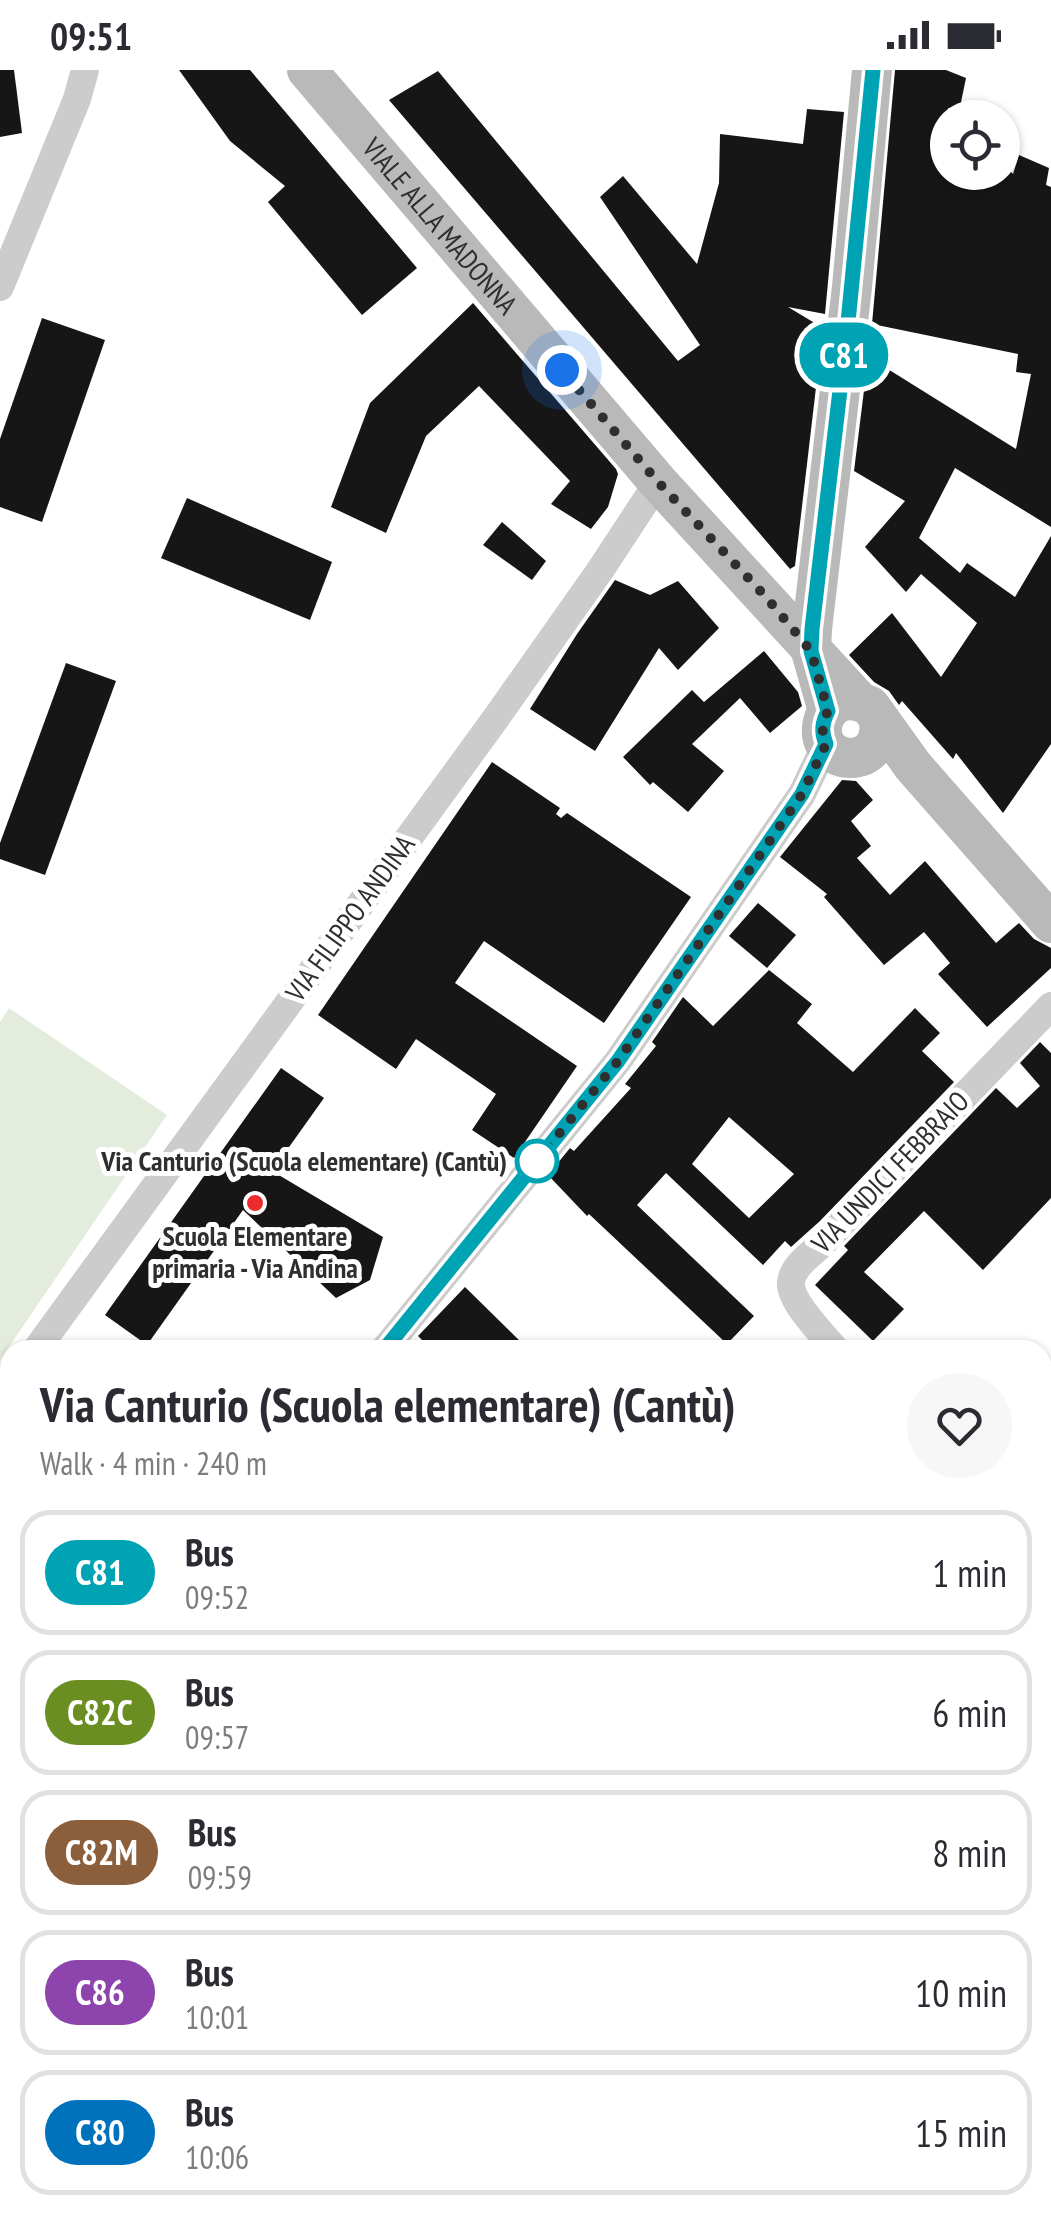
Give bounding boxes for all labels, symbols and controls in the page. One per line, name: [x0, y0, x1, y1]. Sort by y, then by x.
text: 09:51: [50, 11, 132, 60]
map controls: [930, 100, 1020, 190]
button: locate: [930, 100, 1020, 190]
street label: VIALE ALLA MADONNA: [354, 129, 527, 322]
line badge: C81: [786, 322, 902, 388]
text: C81: [819, 332, 869, 378]
your location: [537, 345, 587, 395]
street label: VIA FILIPPO ANDINA: [276, 826, 423, 1009]
street label: VIA UNDICI FEBBRAIO: [802, 1083, 977, 1261]
marker: Via Canturio (Scuola elementare) (Cantù): [516, 1140, 558, 1182]
place label: Via Canturio (Scuola elementare) (Cantù): [100, 1142, 507, 1179]
marker: Scuola Elementare primaria - Via Andina: [244, 1192, 266, 1214]
place label: Scuola Elementare primaria - Via Andina: [152, 1217, 358, 1286]
text: Via Canturio (Scuola elementare) (Cantù): [40, 1373, 736, 1435]
button: heart: [907, 1373, 1012, 1478]
text: Walk · 4 min · 240 m: [40, 1442, 267, 1484]
text: Bus: [185, 1527, 234, 1576]
text: 1 min: [932, 1548, 1007, 1597]
text: C81: [75, 1549, 125, 1595]
text: 09:52: [185, 1576, 249, 1618]
text: Bus: [185, 1667, 234, 1716]
text: 6 min: [932, 1688, 1007, 1737]
text: C82C: [67, 1689, 133, 1735]
text: 09:57: [185, 1716, 249, 1758]
text: Bus: [188, 1807, 237, 1856]
text: 8 min: [932, 1828, 1007, 1877]
text: C82M: [65, 1829, 138, 1875]
text: 09:59: [188, 1856, 252, 1898]
text: Bus: [185, 1947, 234, 1996]
text: 10 min: [915, 1968, 1007, 2017]
text: C86: [75, 1969, 125, 2015]
text: 10:01: [185, 1996, 249, 2038]
text: Bus: [185, 2087, 234, 2136]
text: 15 min: [915, 2108, 1007, 2157]
text: C80: [75, 2109, 125, 2155]
text: 10:06: [185, 2136, 249, 2178]

